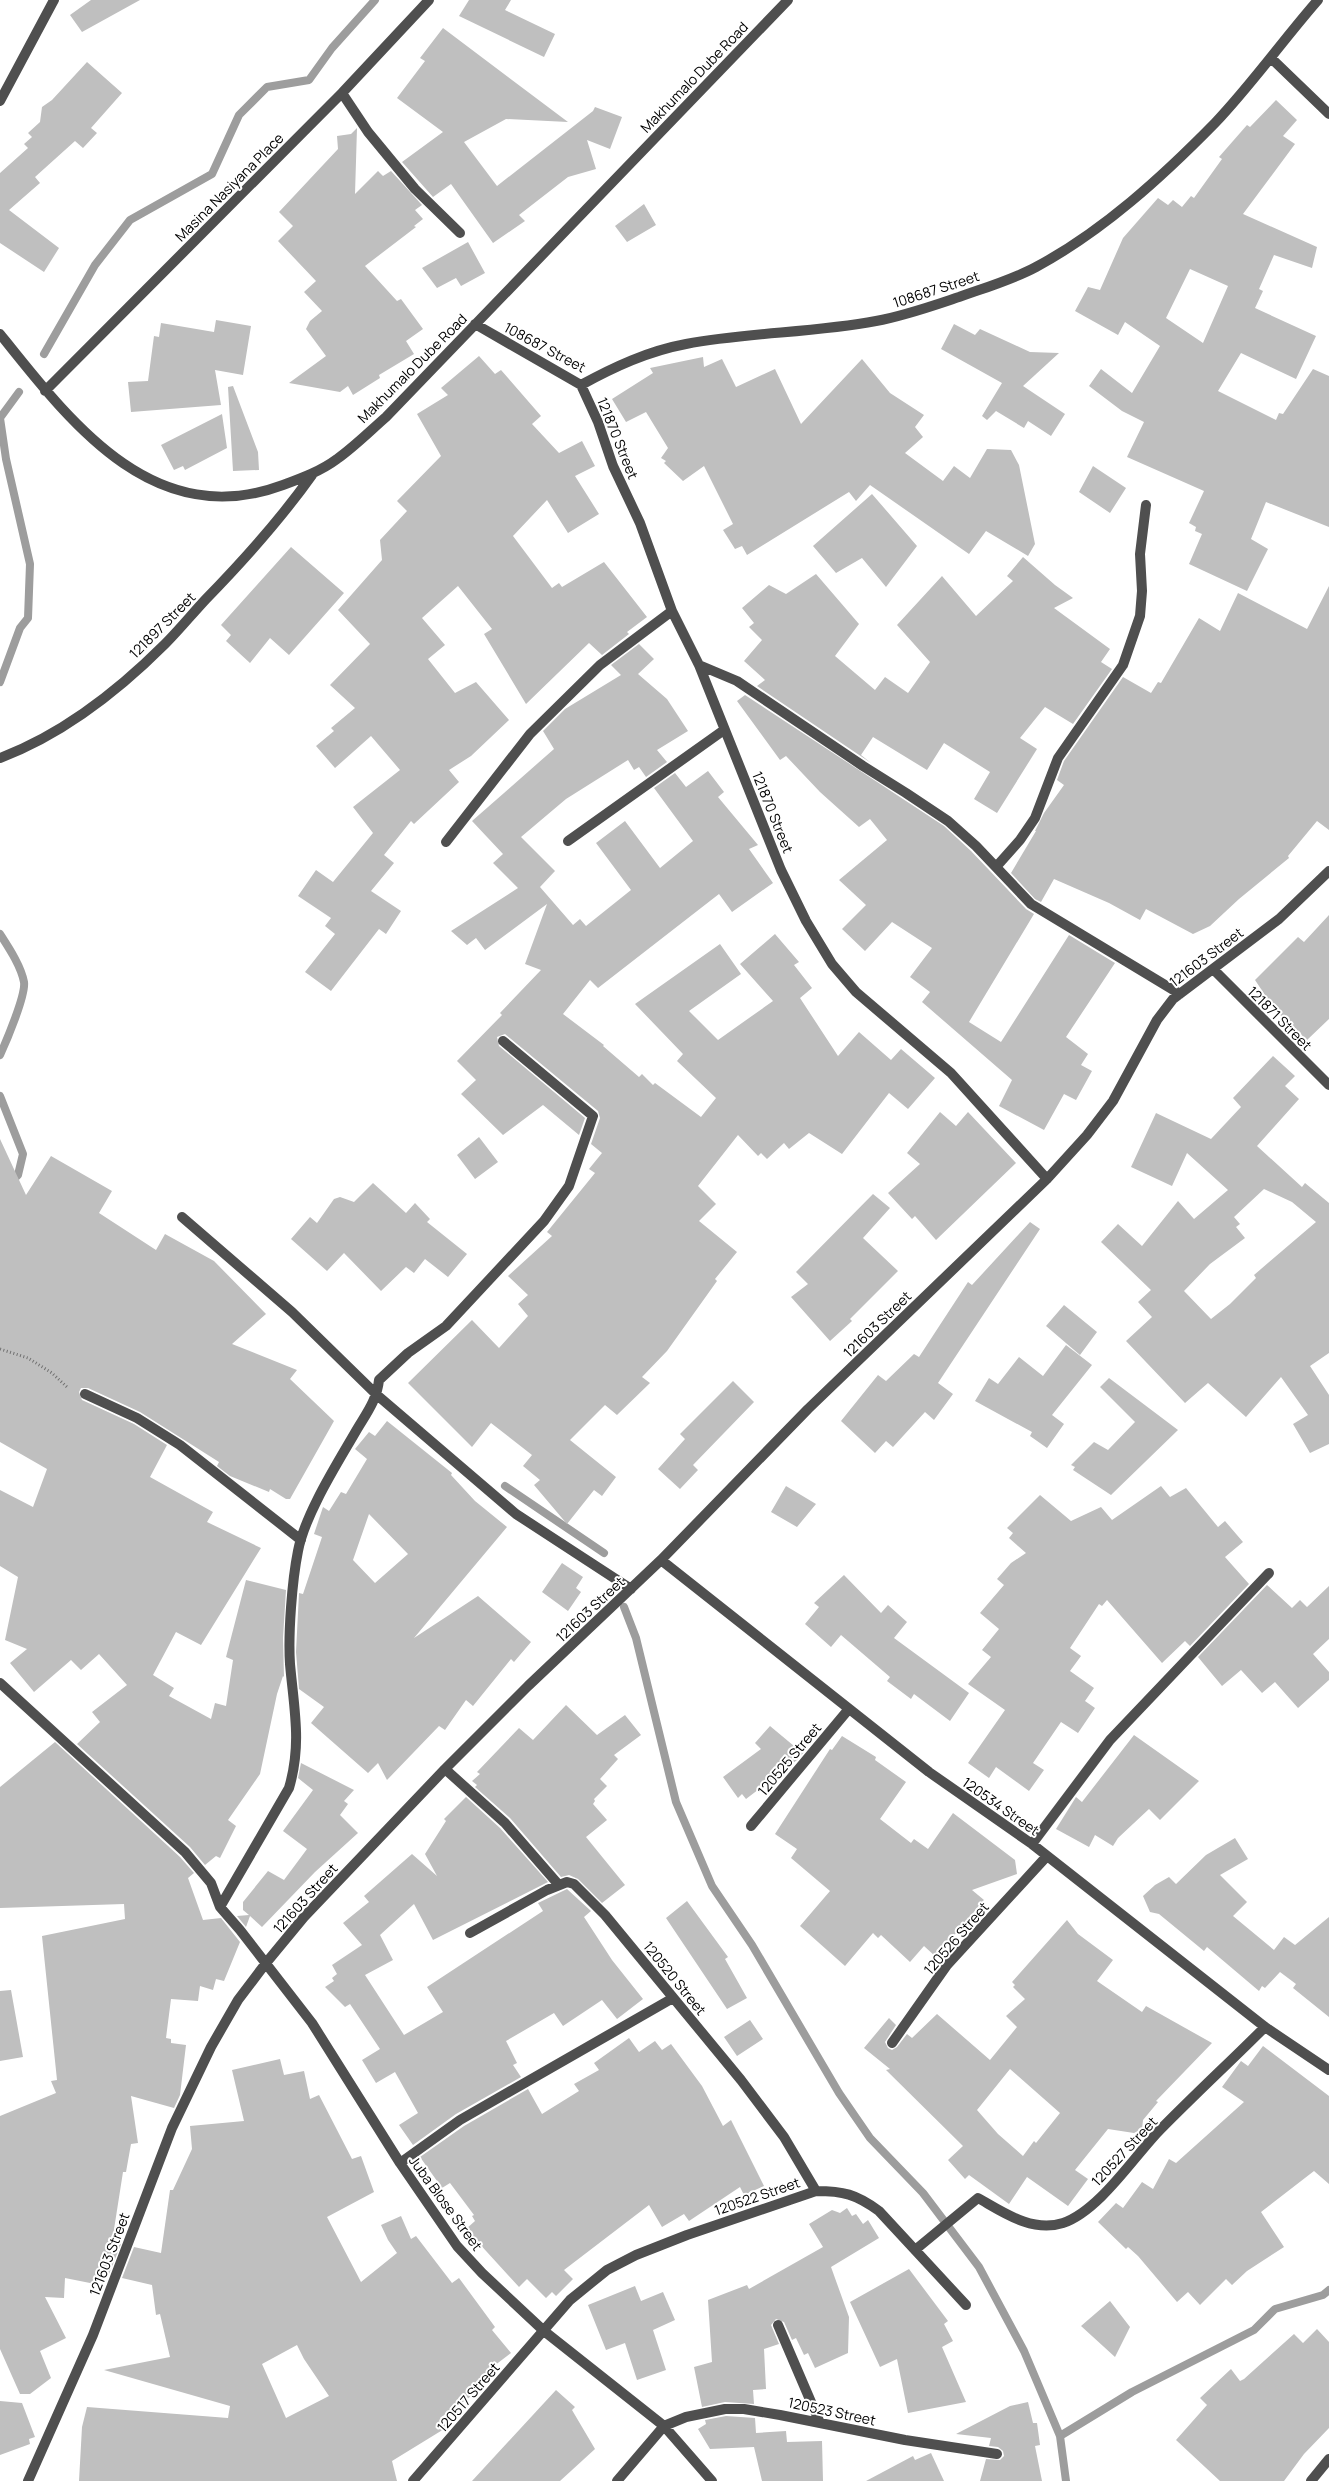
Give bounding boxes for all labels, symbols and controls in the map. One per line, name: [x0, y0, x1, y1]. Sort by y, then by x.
street label: Makhumalo Dube Road: [636, 17, 752, 137]
street label: Masina Nasiyana Place: [171, 129, 287, 245]
street label: 108687 Street: [890, 266, 982, 312]
street label: Makhumalo Dube Road: [353, 309, 471, 427]
street label: 108687 Street: [501, 318, 589, 377]
street label: 121870 Street: [593, 394, 643, 482]
street label: 121897 Street: [125, 587, 200, 662]
street label: 121870 Street: [748, 768, 798, 856]
street label: 121603 Street: [1165, 923, 1247, 991]
street label: 121871 Street: [1244, 982, 1316, 1054]
street label: 121603 Street: [839, 1286, 915, 1361]
street label: 121603 Street: [551, 1572, 629, 1646]
street label: 120525 Street: [753, 1718, 825, 1799]
street label: 120534 Street: [959, 1772, 1044, 1840]
street label: 121603 Street: [269, 1859, 342, 1937]
street label: 120526 Street: [919, 1897, 993, 1978]
street label: 120520 Street: [639, 1937, 711, 2019]
street label: 120527 Street: [1087, 2112, 1161, 2190]
street label: Juba Blose Street: [405, 2152, 487, 2255]
street label: 120522 Street: [712, 2172, 803, 2220]
street label: 121603 Street: [84, 2209, 134, 2298]
street label: 120517 Street: [432, 2358, 504, 2436]
street label: 120523 Street: [786, 2392, 878, 2430]

